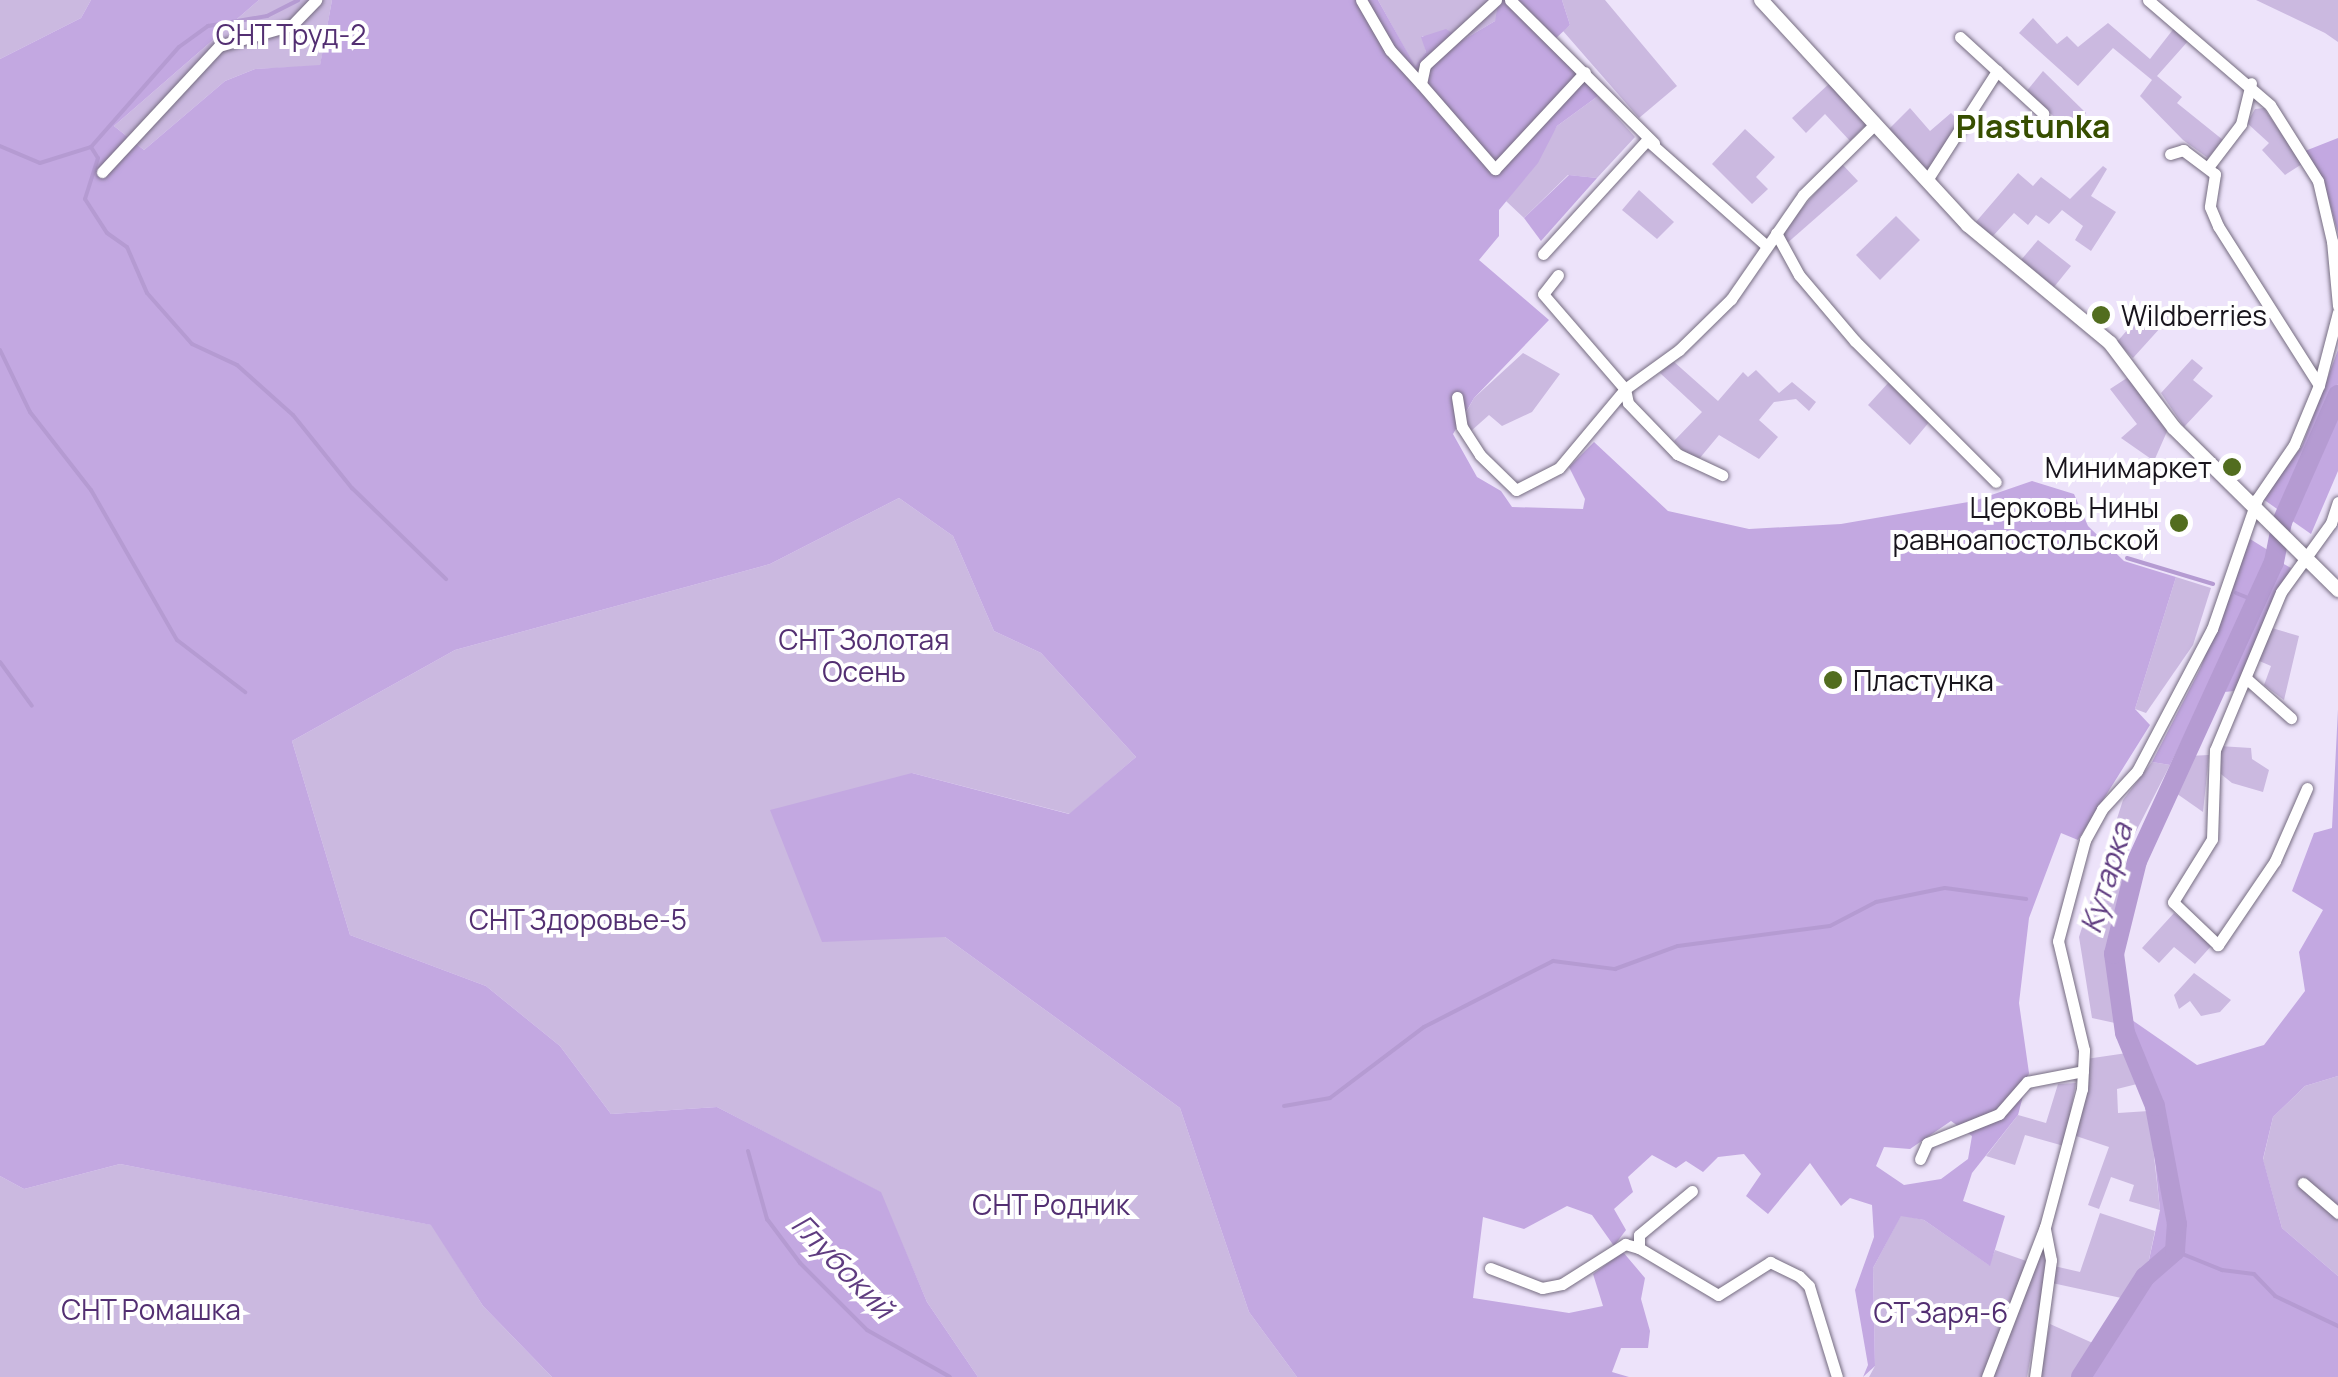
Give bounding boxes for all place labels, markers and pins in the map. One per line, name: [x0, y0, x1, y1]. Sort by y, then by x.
place label: Wildberries: [2121, 298, 2267, 332]
marker: Wildberries: [2090, 304, 2112, 326]
place label: Минимаркет: [2045, 450, 2212, 484]
marker: Минимаркет: [2221, 456, 2243, 478]
place label: Церковь Нины равноапостольской: [1892, 490, 2159, 556]
marker: Церковь Нины равноапостольской: [2168, 512, 2190, 534]
place label: Пластунка: [1853, 663, 1994, 697]
marker: Пластунка: [1822, 669, 1844, 691]

